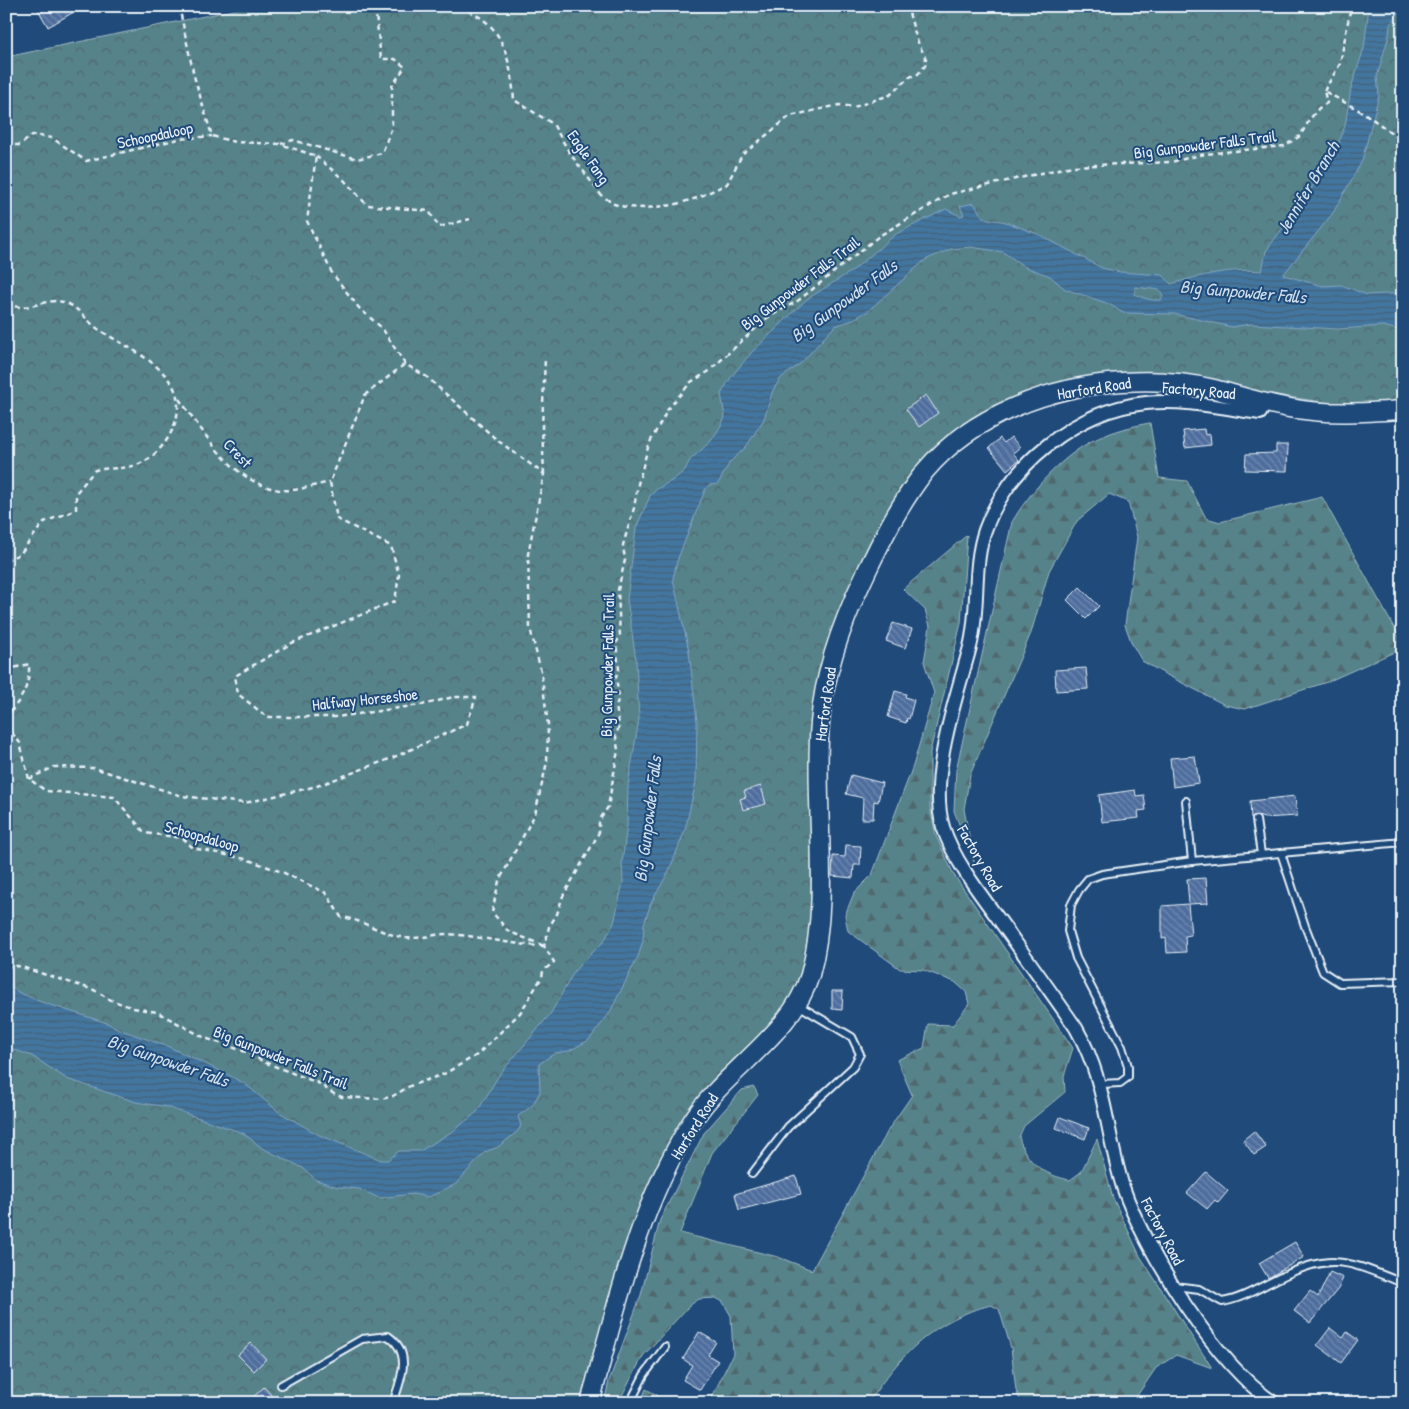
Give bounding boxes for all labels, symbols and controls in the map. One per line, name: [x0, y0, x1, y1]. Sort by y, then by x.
street label: Schoopdaloop: [115, 116, 195, 154]
street label: Big Gunpowder Falls Trail: [1132, 124, 1278, 164]
street label: Eagle Fang: [562, 126, 616, 188]
water label: Jennifer Branch: [1270, 135, 1346, 239]
street label: Big Gunpowder Falls Trail: [737, 232, 863, 334]
water label: Big Gunpowder Falls: [787, 255, 901, 347]
water label: Big Gunpowder Falls: [1179, 274, 1309, 310]
street label: Harford Road: [1056, 371, 1132, 405]
street label: Factory Road: [1161, 376, 1236, 404]
street label: Crest: [219, 434, 258, 473]
street label: Big Gunpowder Falls Trail: [595, 592, 619, 737]
street label: Harford Road: [809, 666, 841, 742]
street label: Halfway Horseshoe: [311, 682, 420, 715]
water label: Big Gunpowder Falls: [627, 753, 668, 883]
street label: Schoopdaloop: [162, 815, 242, 857]
street label: Factory Road: [952, 820, 1008, 895]
street label: Big Gunpowder Falls Trail: [210, 1020, 352, 1094]
water label: Big Gunpowder Falls: [104, 1028, 234, 1094]
street label: Harford Road: [665, 1089, 723, 1163]
street label: Factory Road: [1136, 1193, 1190, 1269]

